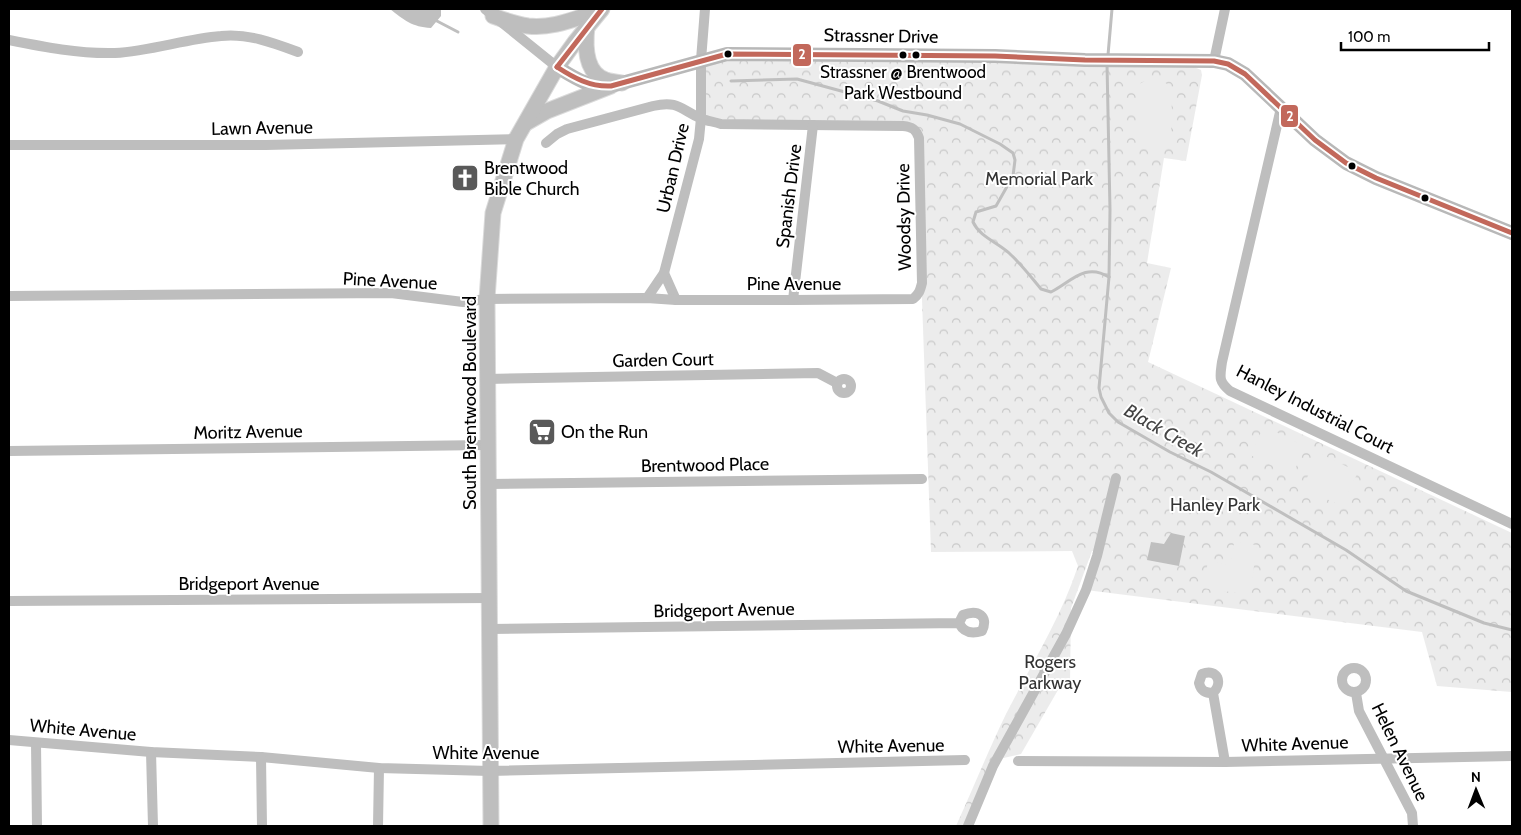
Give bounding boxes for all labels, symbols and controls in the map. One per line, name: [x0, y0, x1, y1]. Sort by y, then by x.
scale bar: [1341, 20, 1488, 52]
street label: Strassner Drive: [823, 24, 939, 48]
text: 100 m: [1348, 28, 1390, 46]
line badge: 2: [792, 43, 812, 67]
text: 2: [798, 45, 806, 63]
unlabelled marker: [723, 49, 733, 59]
marker: Strassner @ Brentwood Park Westbound: [898, 50, 908, 60]
unlabelled marker: [911, 50, 921, 60]
place label: Strassner @ Brentwood Park Westbound: [820, 62, 986, 103]
line badge: 2: [1280, 104, 1299, 128]
text: 2: [1286, 107, 1294, 125]
street label: Lawn Avenue: [211, 116, 313, 140]
street label: Urban Drive: [652, 121, 694, 215]
street label: Spanish Drive: [772, 143, 806, 249]
place label: Brentwood Bible Church: [484, 157, 580, 200]
unlabelled marker: [1347, 161, 1357, 171]
church icon: Brentwood Bible Church: [450, 163, 480, 193]
street label: Woodsy Drive: [892, 163, 916, 271]
park label: Memorial Park: [985, 168, 1094, 190]
unlabelled marker: [1420, 193, 1430, 203]
street label: Pine Avenue: [342, 268, 438, 294]
street label: Pine Avenue: [747, 273, 841, 295]
street label: South Brentwood Boulevard: [459, 296, 481, 510]
street label: Garden Court: [612, 348, 714, 372]
street label: Hanley Industrial Court: [1233, 360, 1397, 458]
water label: Black Creek: [1120, 399, 1208, 463]
supermarket icon: On the Run: [527, 417, 557, 447]
street label: Moritz Avenue: [193, 420, 303, 444]
place label: On the Run: [561, 421, 648, 443]
street label: Brentwood Place: [641, 453, 769, 477]
park label: Hanley Park: [1170, 494, 1261, 516]
street label: Bridgeport Avenue: [178, 573, 320, 595]
street label: Bridgeport Avenue: [653, 598, 795, 622]
park label: Rogers Parkway: [1019, 651, 1081, 694]
street label: Helen Avenue: [1367, 699, 1433, 805]
street label: White Avenue: [29, 714, 137, 746]
street label: White Avenue: [1241, 731, 1349, 757]
street label: White Avenue: [837, 734, 945, 758]
street label: White Avenue: [433, 742, 539, 764]
north arrow: [1451, 765, 1501, 815]
text: N: [1471, 768, 1481, 786]

